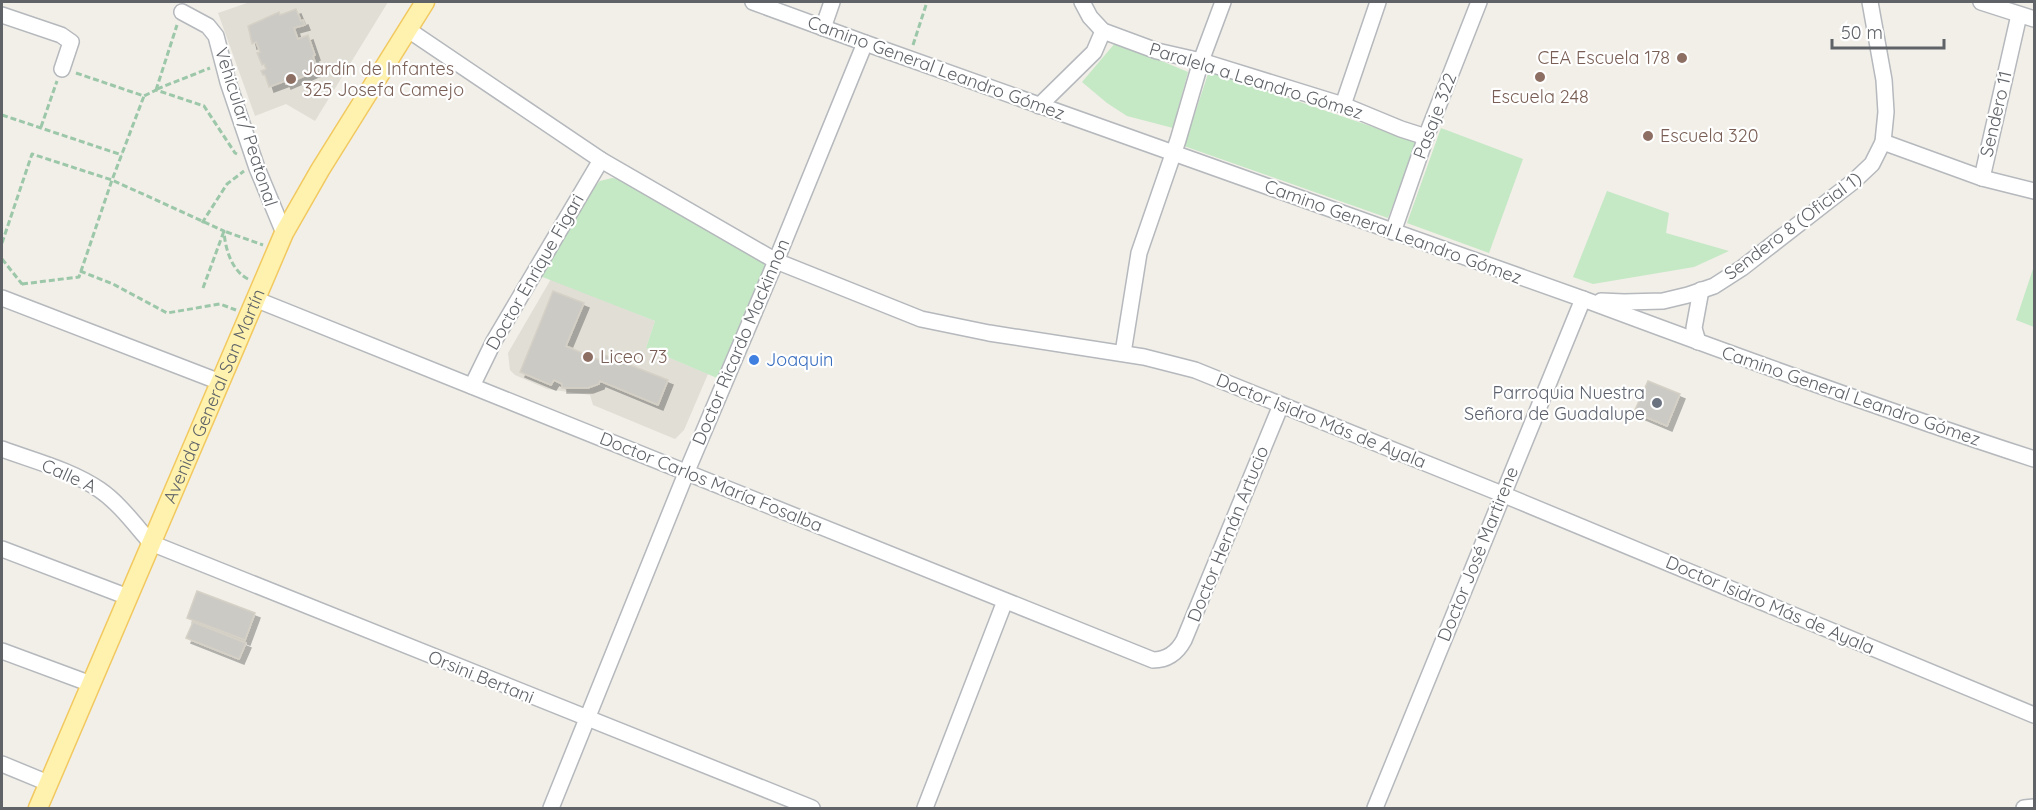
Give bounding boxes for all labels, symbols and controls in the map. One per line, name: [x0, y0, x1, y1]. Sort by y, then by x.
street label: Camino General Leandro Gómez: [804, 10, 1068, 125]
scale bar: [1832, 12, 1944, 50]
text: 50 m: [1841, 21, 1883, 44]
street label: Paralela a Leandro Gómez: [1147, 37, 1366, 124]
street label: Vehicular/ Peatonal: [210, 44, 283, 209]
place label: CEA Escuela 178: [1537, 46, 1670, 69]
marker: CEA Escuela 178: [1675, 51, 1689, 65]
place label: Jardín de Infantes 325 Josefa Camejo: [303, 57, 464, 101]
street label: Sendero 11: [1974, 69, 2017, 159]
street label: Pasaje 322: [1408, 70, 1461, 162]
marker: Escuela 248: [1533, 70, 1547, 84]
marker: Jardín de Infantes 325 Josefa Camejo: [284, 72, 298, 86]
place label: Escuela 248: [1491, 85, 1589, 108]
place label: Escuela 320: [1660, 124, 1758, 147]
marker: Escuela 320: [1641, 129, 1655, 143]
street label: Sendero 8 (Oficial 1): [1719, 166, 1866, 285]
street label: Camino General Leandro Gómez: [1261, 174, 1525, 289]
street label: Doctor Enrique Figari: [480, 190, 589, 354]
street label: Doctor Ricardo Mackinnon: [687, 235, 795, 449]
street label: Avenida General San Martín: [158, 285, 270, 507]
street label: Camino General Leandro Gómez: [1719, 340, 1983, 451]
place label: Liceo 73: [600, 345, 667, 368]
place label: Joaquin: [766, 348, 833, 371]
marker: Liceo 73: [581, 350, 595, 364]
marker: Joaquin: [747, 353, 761, 367]
street label: Doctor Isidro Más de Ayala: [1213, 368, 1430, 473]
place label: Parroquia Nuestra Señora de Guadalupe: [1464, 381, 1645, 425]
marker: Parroquia Nuestra Señora de Guadalupe: [1650, 396, 1664, 410]
street label: Doctor Carlos María Fosalba: [596, 426, 826, 537]
street label: Doctor Hernán Artucio: [1182, 443, 1273, 625]
street label: Calle A: [38, 453, 100, 498]
street label: Doctor José Martirene: [1432, 463, 1523, 645]
street label: Doctor Isidro Más de Ayala: [1662, 550, 1878, 659]
street label: Orsini Bertani: [425, 645, 538, 708]

